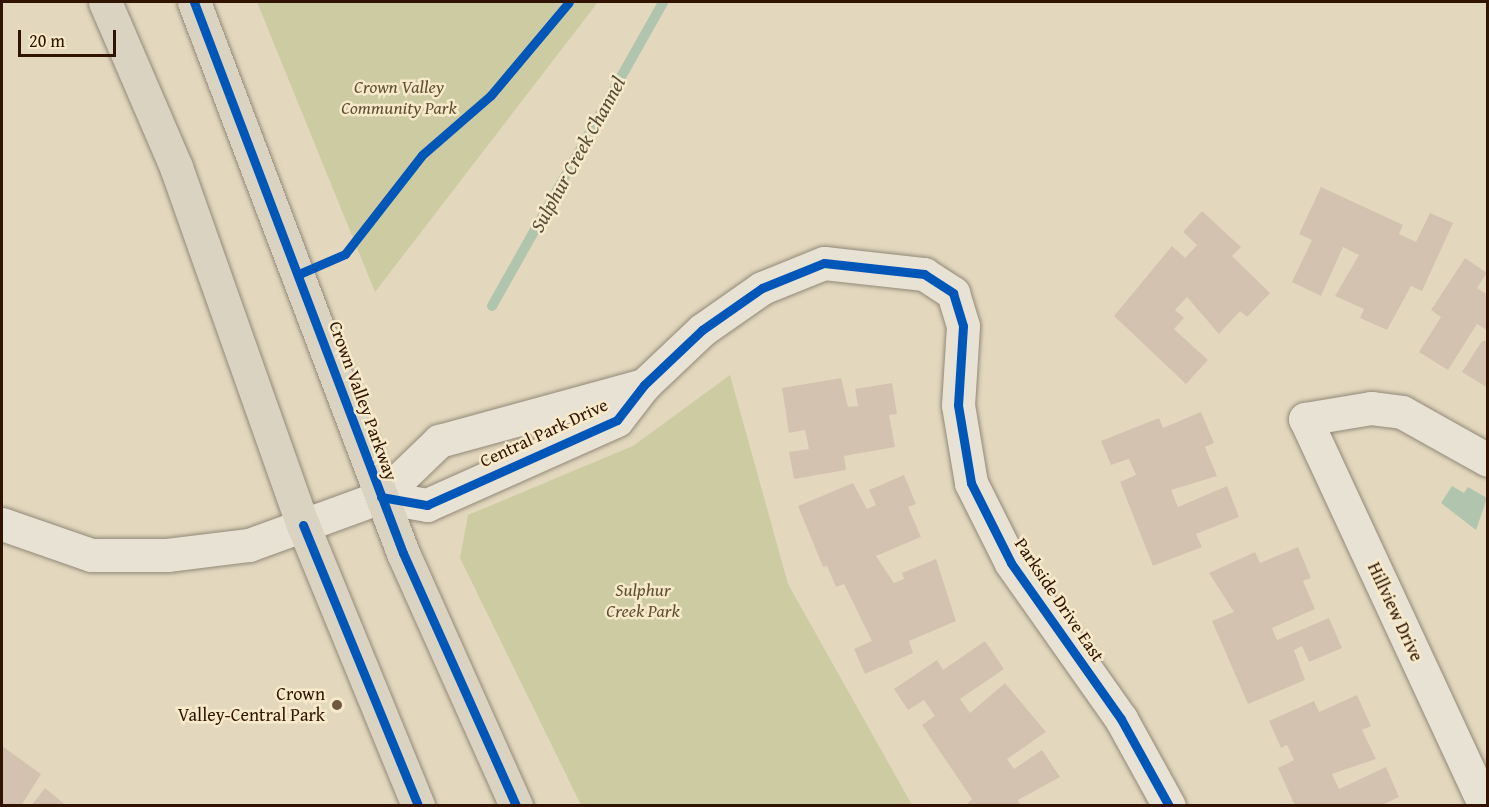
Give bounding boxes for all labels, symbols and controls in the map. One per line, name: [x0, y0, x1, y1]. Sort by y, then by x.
scale bar: [21, 18, 118, 56]
text: 20 m: [29, 27, 65, 54]
water label: Sulphur Creek Channel: [524, 72, 630, 236]
park label: Crown Valley Community Park: [341, 77, 457, 119]
street label: Crown Valley Parkway: [324, 318, 402, 484]
street label: Central Park Drive: [477, 394, 611, 472]
street label: Parkside Drive East: [1010, 534, 1108, 666]
street label: Hillview Drive: [1363, 559, 1427, 665]
park label: Sulphur Creek Park: [606, 580, 680, 622]
place label: Crown Valley-Central Park: [178, 684, 325, 726]
marker: Crown Valley-Central Park: [330, 698, 344, 712]

